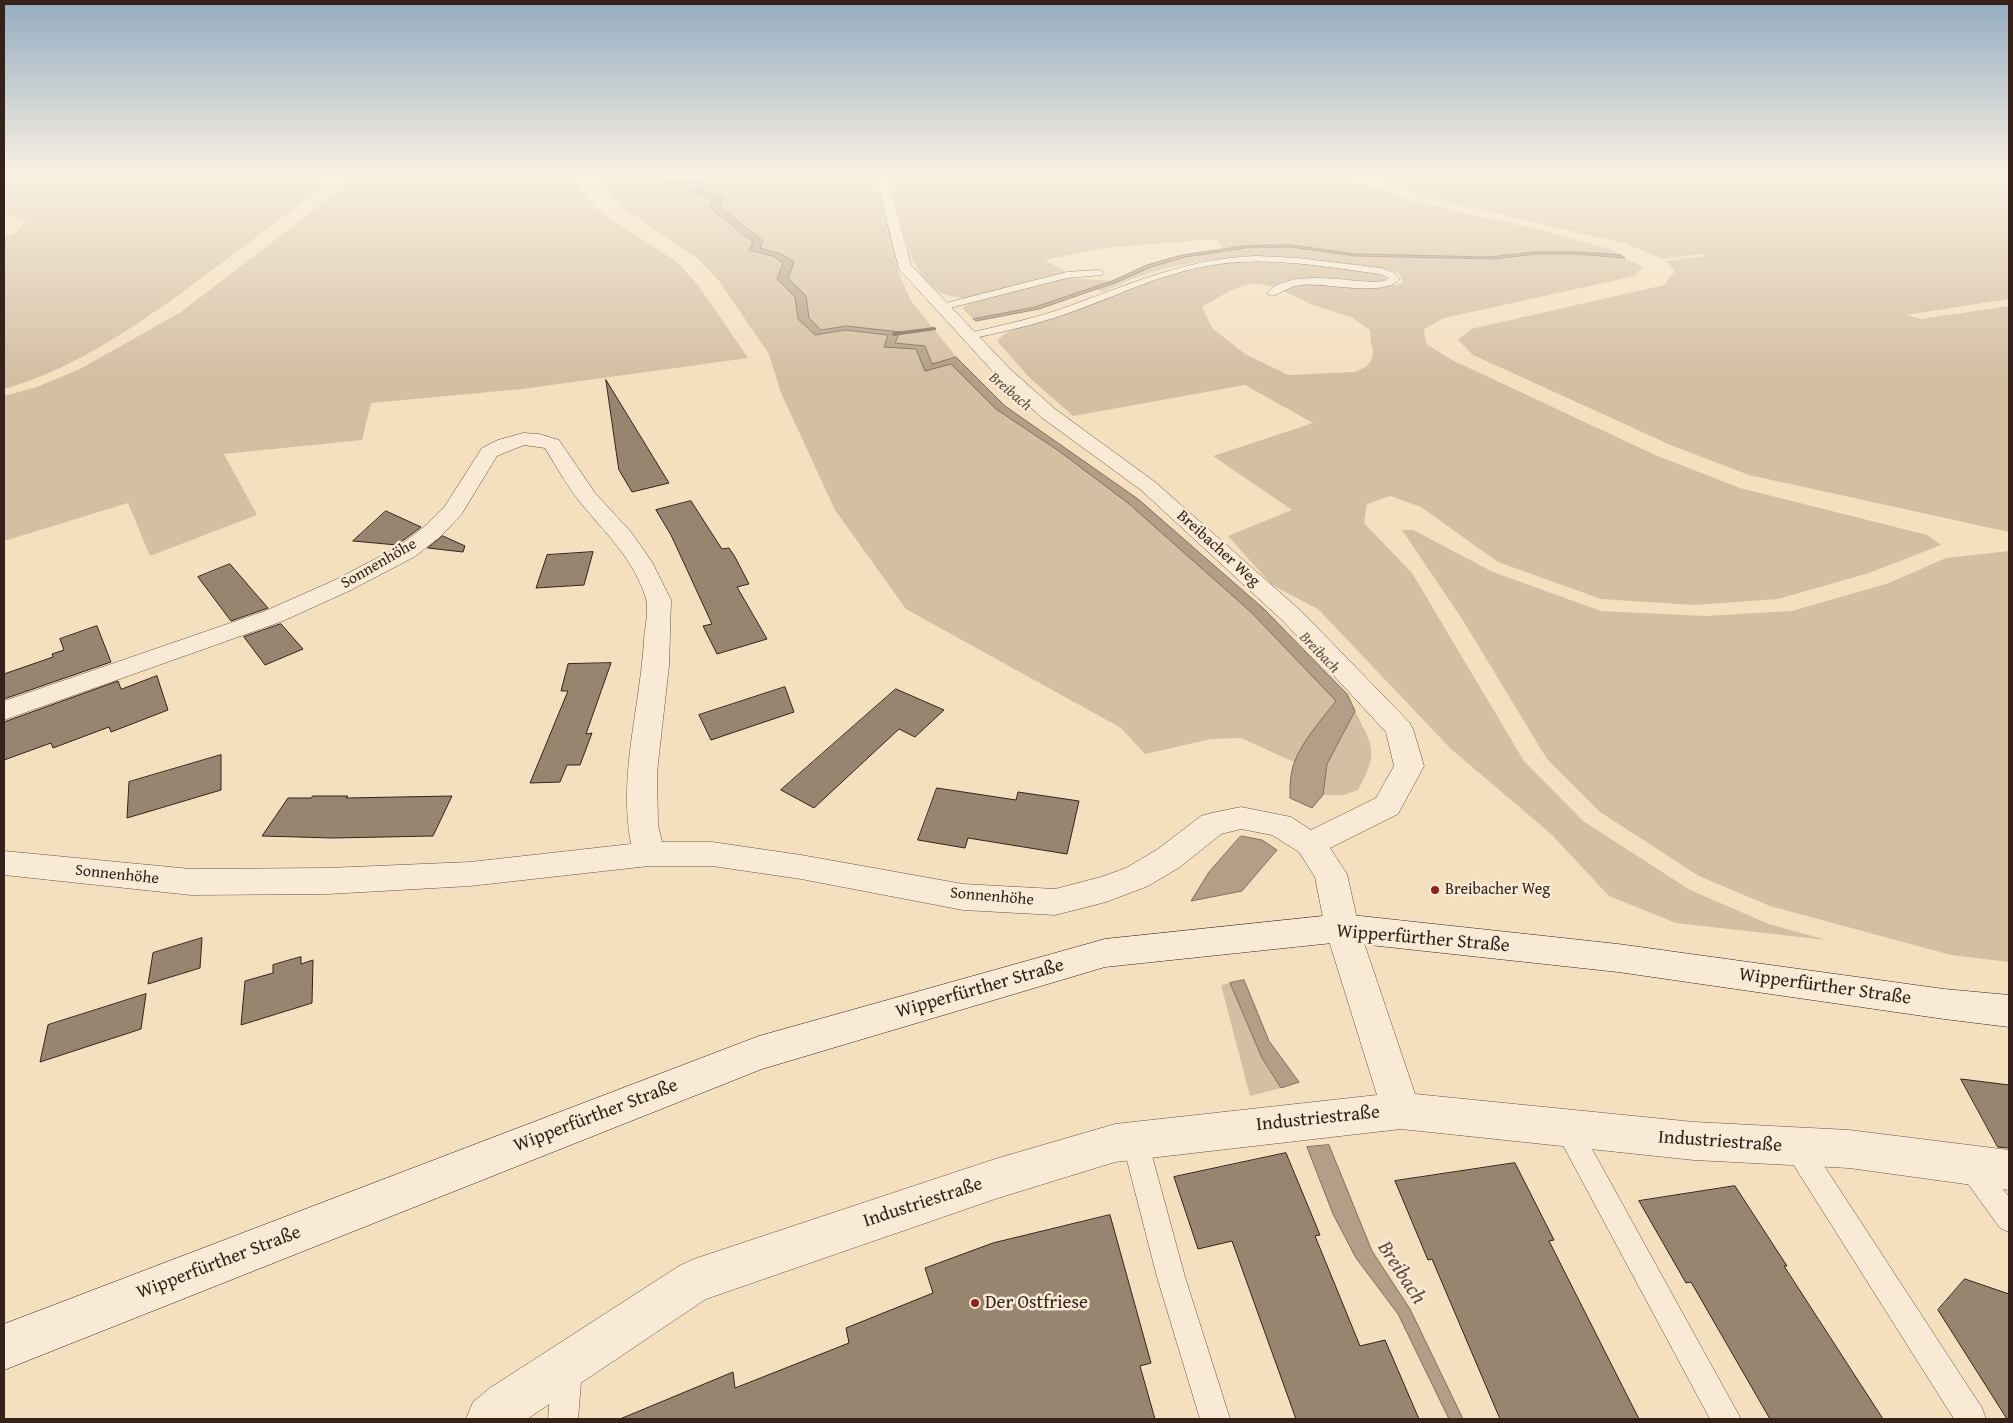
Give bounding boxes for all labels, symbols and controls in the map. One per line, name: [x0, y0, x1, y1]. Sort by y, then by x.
water label: Breibach: [985, 369, 1035, 415]
street label: Breibacher Weg: [1172, 507, 1264, 591]
street label: Sonnenhöhe: [338, 535, 420, 593]
water label: Breibach: [1295, 629, 1343, 677]
street label: Sonnenhöhe: [74, 861, 160, 889]
place label: Breibacher Weg: [1445, 880, 1550, 900]
street label: Sonnenhöhe: [949, 884, 1035, 910]
marker: Breibacher Weg: [1429, 884, 1441, 896]
street label: Wipperfürther Straße: [1335, 920, 1511, 958]
street label: Wipperfürther Straße: [893, 954, 1067, 1024]
street label: Wipperfürther Straße: [1737, 964, 1913, 1010]
street label: Wipperfürther Straße: [511, 1074, 681, 1158]
street label: Industriestraße: [1255, 1101, 1381, 1137]
street label: Industriestraße: [1657, 1126, 1783, 1158]
street label: Industriestraße: [860, 1173, 986, 1233]
street label: Wipperfürther Straße: [134, 1221, 304, 1305]
water label: Breibach: [1371, 1237, 1431, 1309]
place label: Der Ostfriese: [985, 1292, 1088, 1314]
marker: Der Ostfriese: [969, 1297, 981, 1309]

